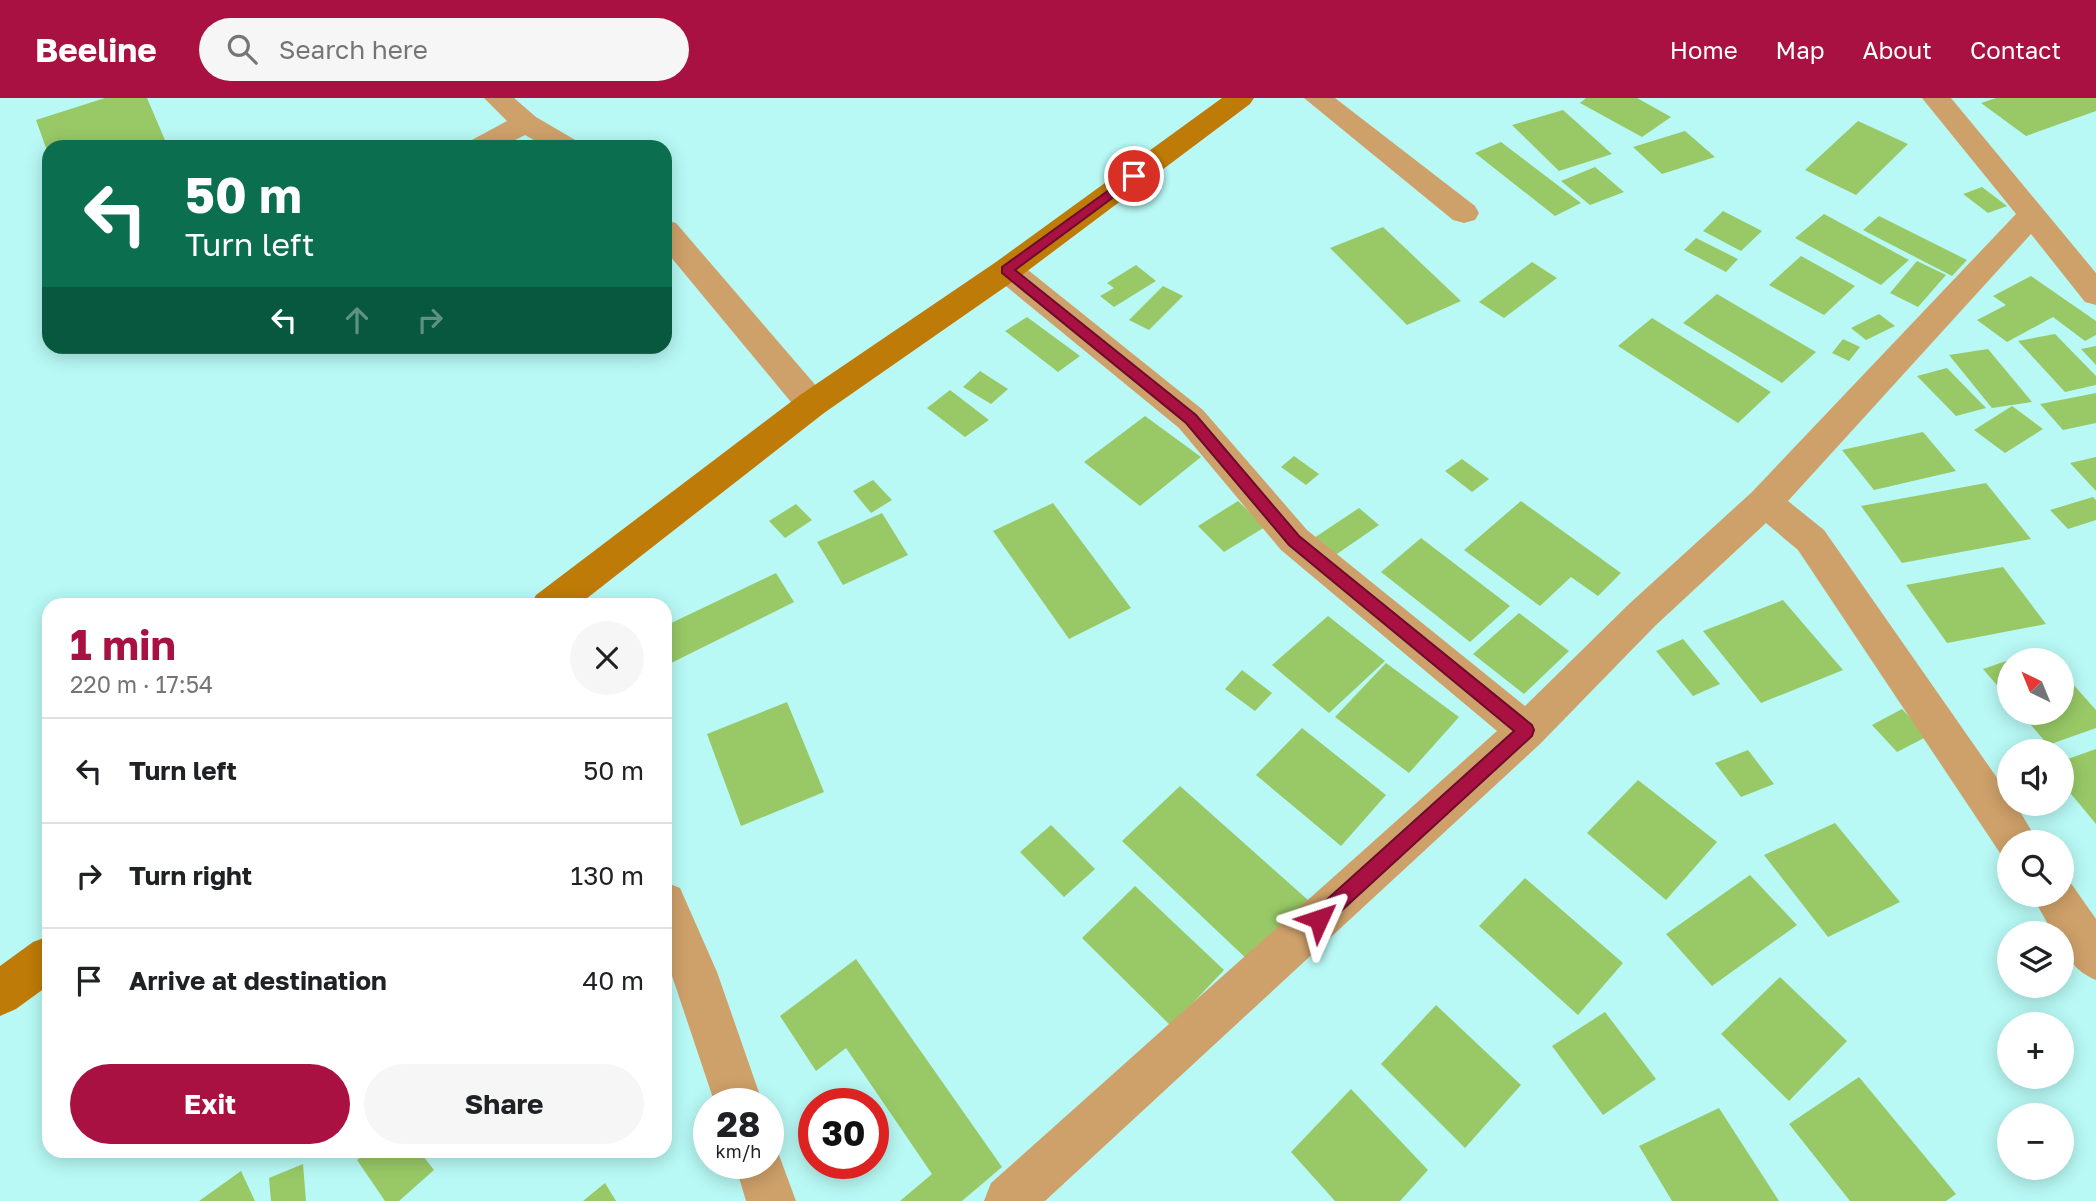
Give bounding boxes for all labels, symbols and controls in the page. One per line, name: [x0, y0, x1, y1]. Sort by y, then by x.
search box: [199, 18, 689, 81]
text: Beeline: [35, 30, 157, 69]
icon: search: [223, 30, 261, 68]
text: Search here: [279, 34, 428, 65]
text: Home: [1670, 35, 1738, 64]
text: Map: [1776, 35, 1825, 64]
text: About: [1863, 35, 1932, 64]
text: Contact: [1970, 35, 2061, 64]
pin: [1104, 146, 1164, 206]
icon: arrive: [1115, 157, 1153, 195]
text: 50 m: [185, 165, 302, 224]
icon: left: [70, 168, 161, 259]
text: Turn left: [185, 225, 314, 263]
icon: left: [265, 301, 303, 339]
icon: ahead: [338, 301, 376, 339]
icon: right: [411, 301, 449, 339]
text: 1 min: [70, 619, 176, 669]
button: close: [570, 621, 644, 695]
north arrow: [1997, 648, 2074, 724]
map controls: [1997, 648, 2074, 1180]
text: 220 m · 17:54: [70, 670, 213, 698]
button: sound: [1997, 739, 2074, 816]
icon: left: [70, 752, 108, 790]
text: Turn left: [129, 755, 237, 786]
text: 50 m: [583, 755, 644, 786]
button: search: [1997, 830, 2074, 907]
icon: right: [70, 857, 108, 895]
text: Turn right: [129, 860, 252, 891]
text: 130 m: [571, 860, 644, 891]
position arrow: [1282, 882, 1356, 956]
button: layers: [1997, 921, 2074, 998]
icon: arrive: [70, 962, 108, 1000]
text: Arrive at destination: [129, 965, 387, 996]
text: 40 m: [583, 965, 644, 996]
button: +: [1997, 1012, 2074, 1089]
button: Exit: [70, 1064, 350, 1144]
button: Share: [364, 1064, 644, 1144]
speed limit sign: 30: [798, 1088, 889, 1179]
text: 28: [717, 1103, 760, 1145]
button: −: [1997, 1103, 2074, 1180]
text: km/h: [716, 1140, 761, 1162]

